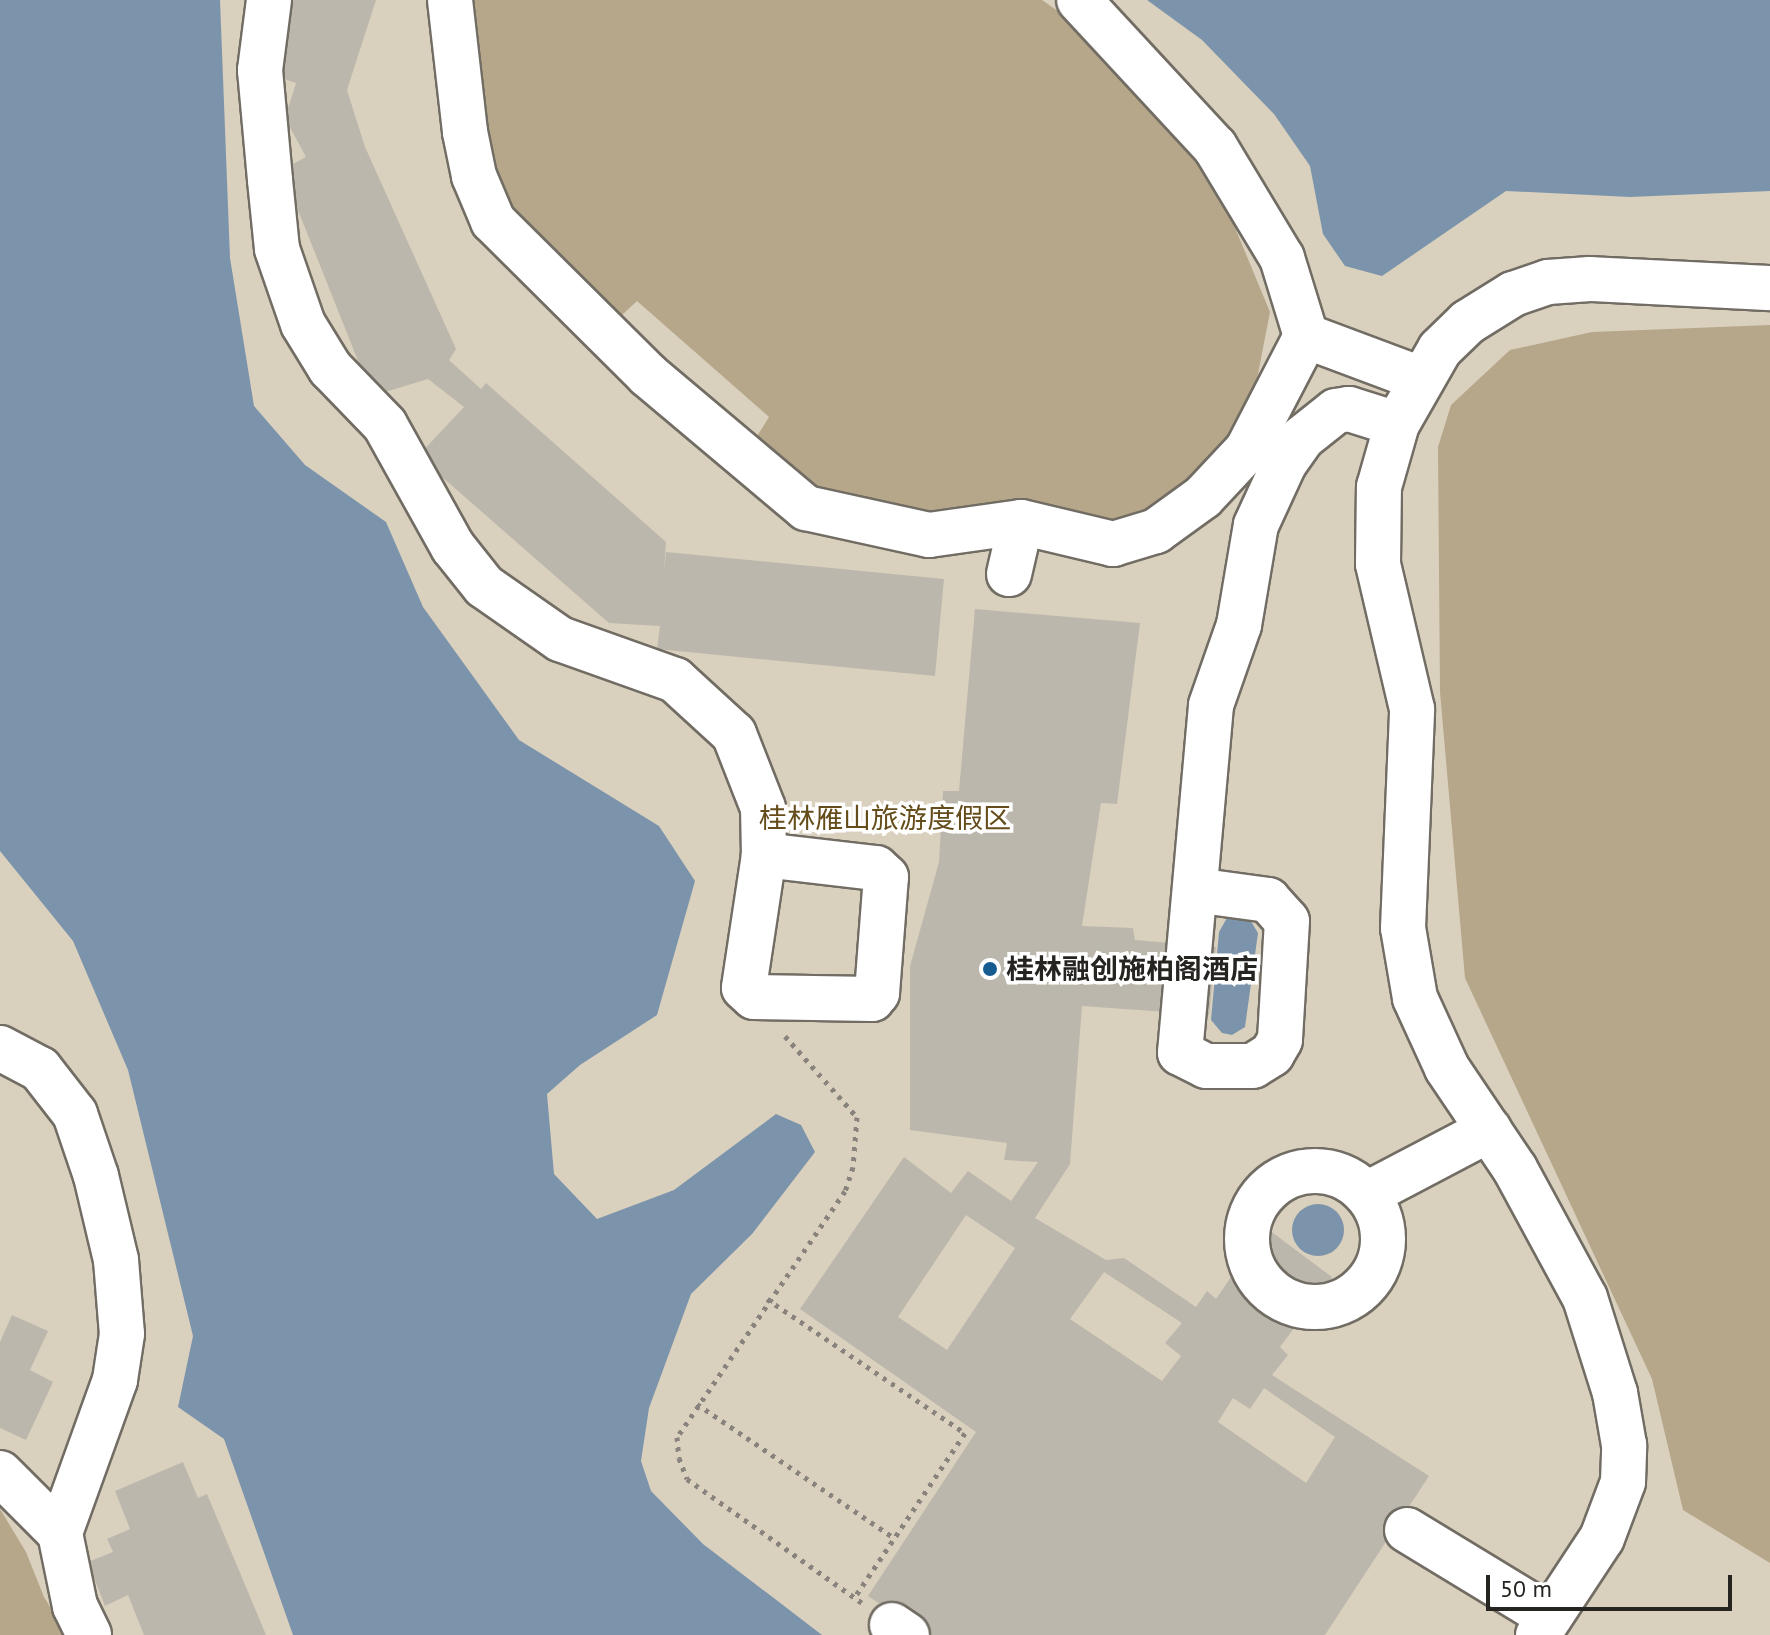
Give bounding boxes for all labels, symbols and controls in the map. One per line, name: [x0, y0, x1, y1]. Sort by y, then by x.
park label: 桂林雁山旅游度假区: [759, 801, 1011, 835]
place label: 桂林融创施柏阁酒店: [1006, 952, 1258, 986]
marker: 桂林融创施柏阁酒店: [981, 960, 999, 978]
scale bar: [1490, 1559, 1736, 1609]
text: 50 m: [1500, 1573, 1552, 1604]

